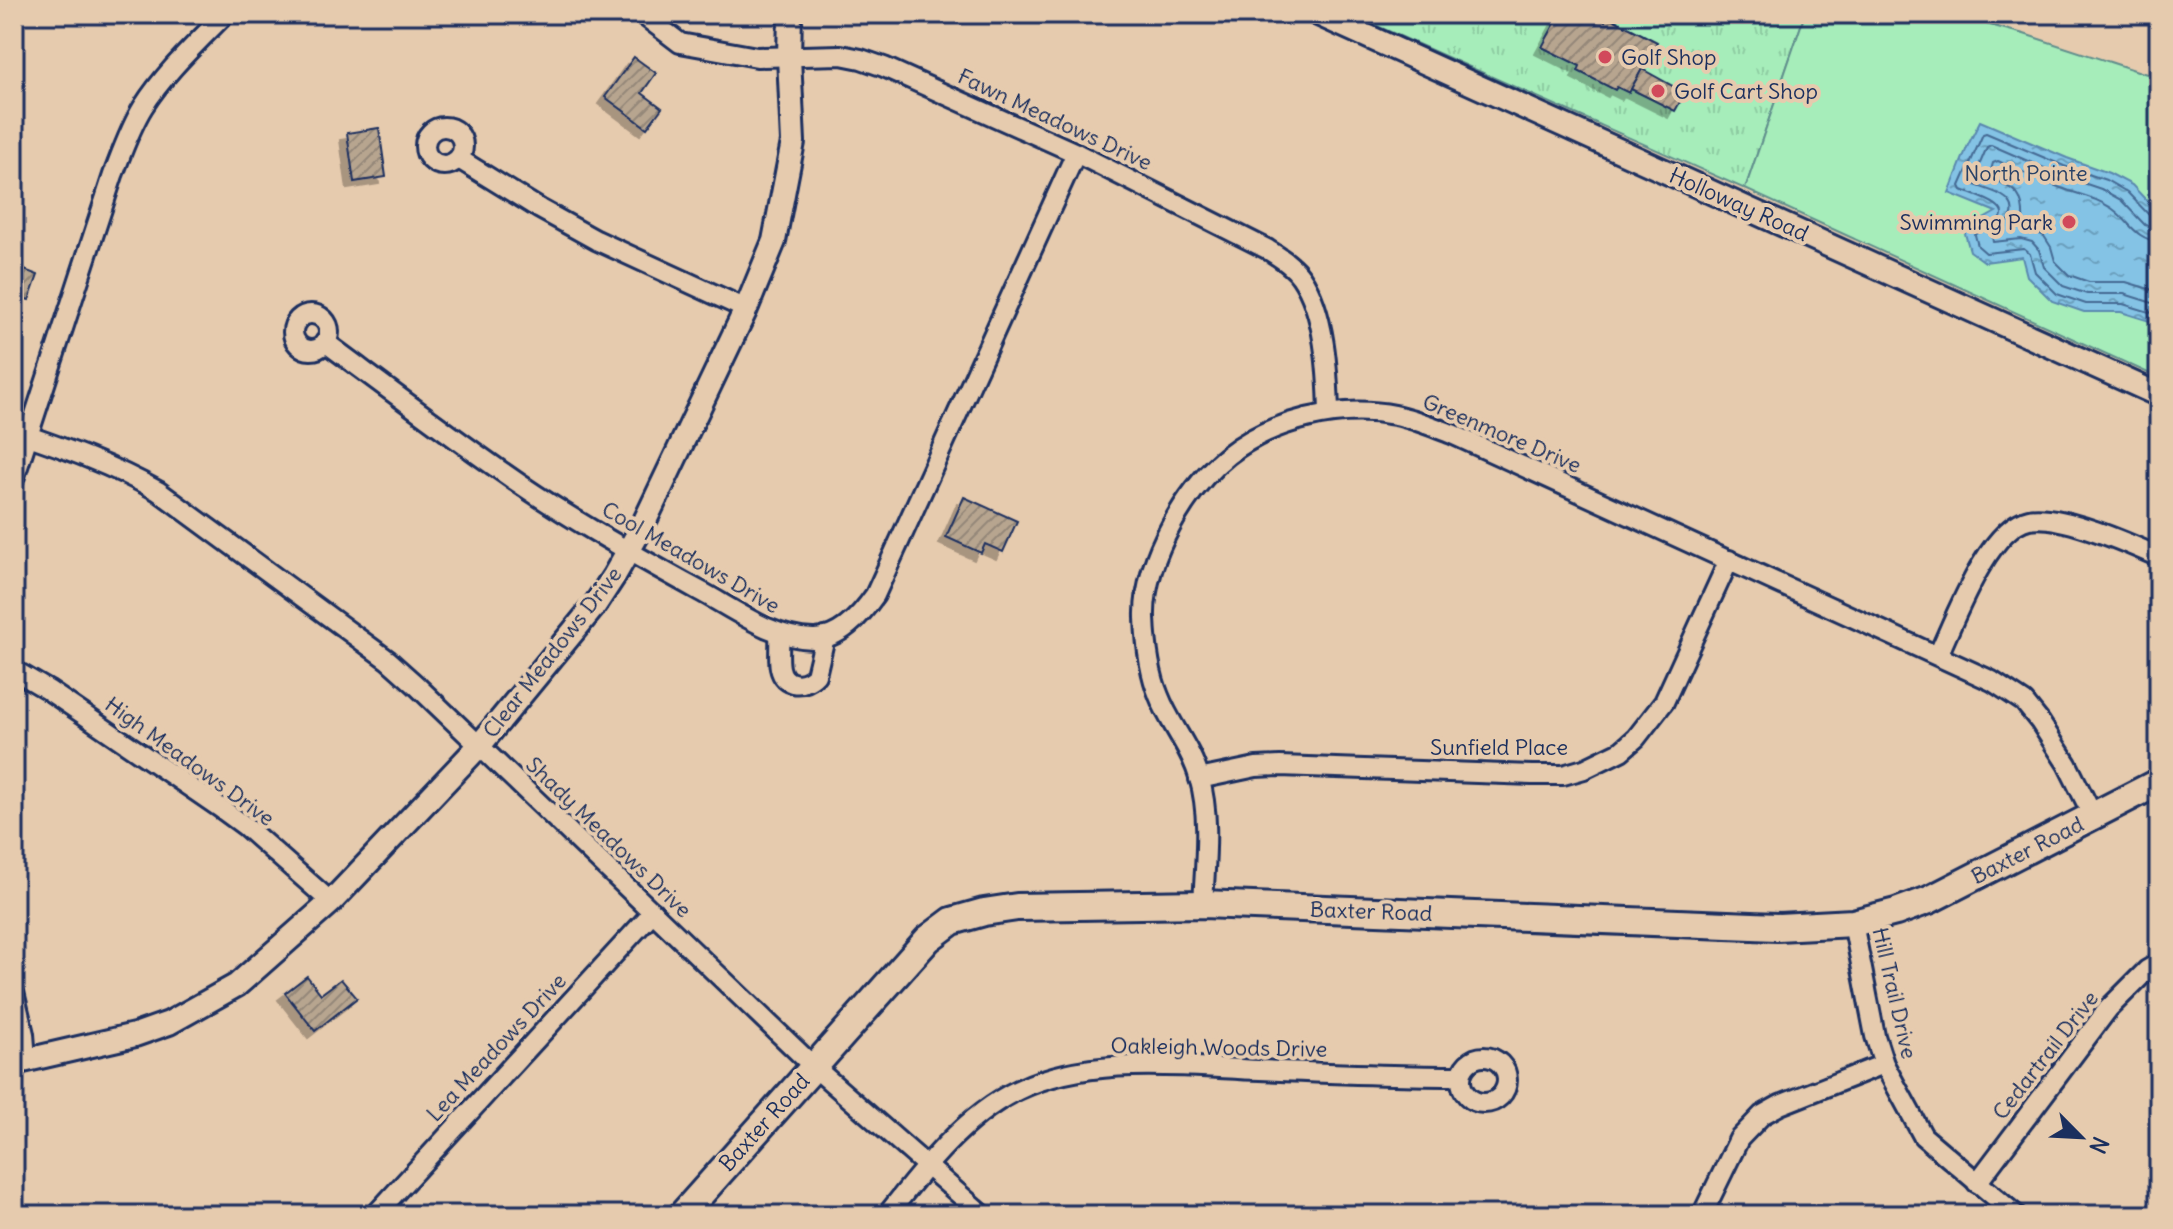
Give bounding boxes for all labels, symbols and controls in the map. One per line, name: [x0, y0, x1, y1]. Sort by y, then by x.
place label: Golf Shop: [1621, 43, 1716, 71]
marker: Golf Shop: [1596, 48, 1614, 66]
street label: Fawn Meadows Drive: [953, 62, 1157, 176]
place label: Golf Cart Shop: [1674, 77, 1818, 105]
marker: Golf Cart Shop: [1649, 82, 1667, 100]
park label: North Pointe: [1964, 159, 2088, 187]
street label: Holloway Road: [1665, 161, 1813, 247]
place label: Swimming Park: [1900, 208, 2053, 236]
marker: Swimming Park: [2060, 213, 2078, 231]
street label: Greenmore Drive: [1418, 387, 1586, 479]
street label: Cool Meadows Drive: [597, 495, 785, 619]
street label: Clear Meadows Drive: [476, 561, 628, 743]
street label: High Meadows Drive: [100, 690, 280, 832]
street label: Sunfield Place: [1430, 733, 1568, 761]
street label: Shady Meadows Drive: [520, 751, 698, 923]
street label: Baxter Road: [1966, 810, 2088, 890]
street label: Baxter Road: [1309, 895, 1433, 927]
street label: Hill Trail Drive: [1866, 924, 1924, 1062]
street label: Lea Meadows Drive: [420, 967, 572, 1127]
street label: Cedartrail Drive: [1986, 985, 2104, 1125]
street label: Oakleigh Woods Drive: [1110, 1031, 1328, 1063]
street label: Baxter Road: [713, 1067, 815, 1177]
north arrow: [2041, 1097, 2121, 1177]
text: N: [2083, 1132, 2115, 1158]

